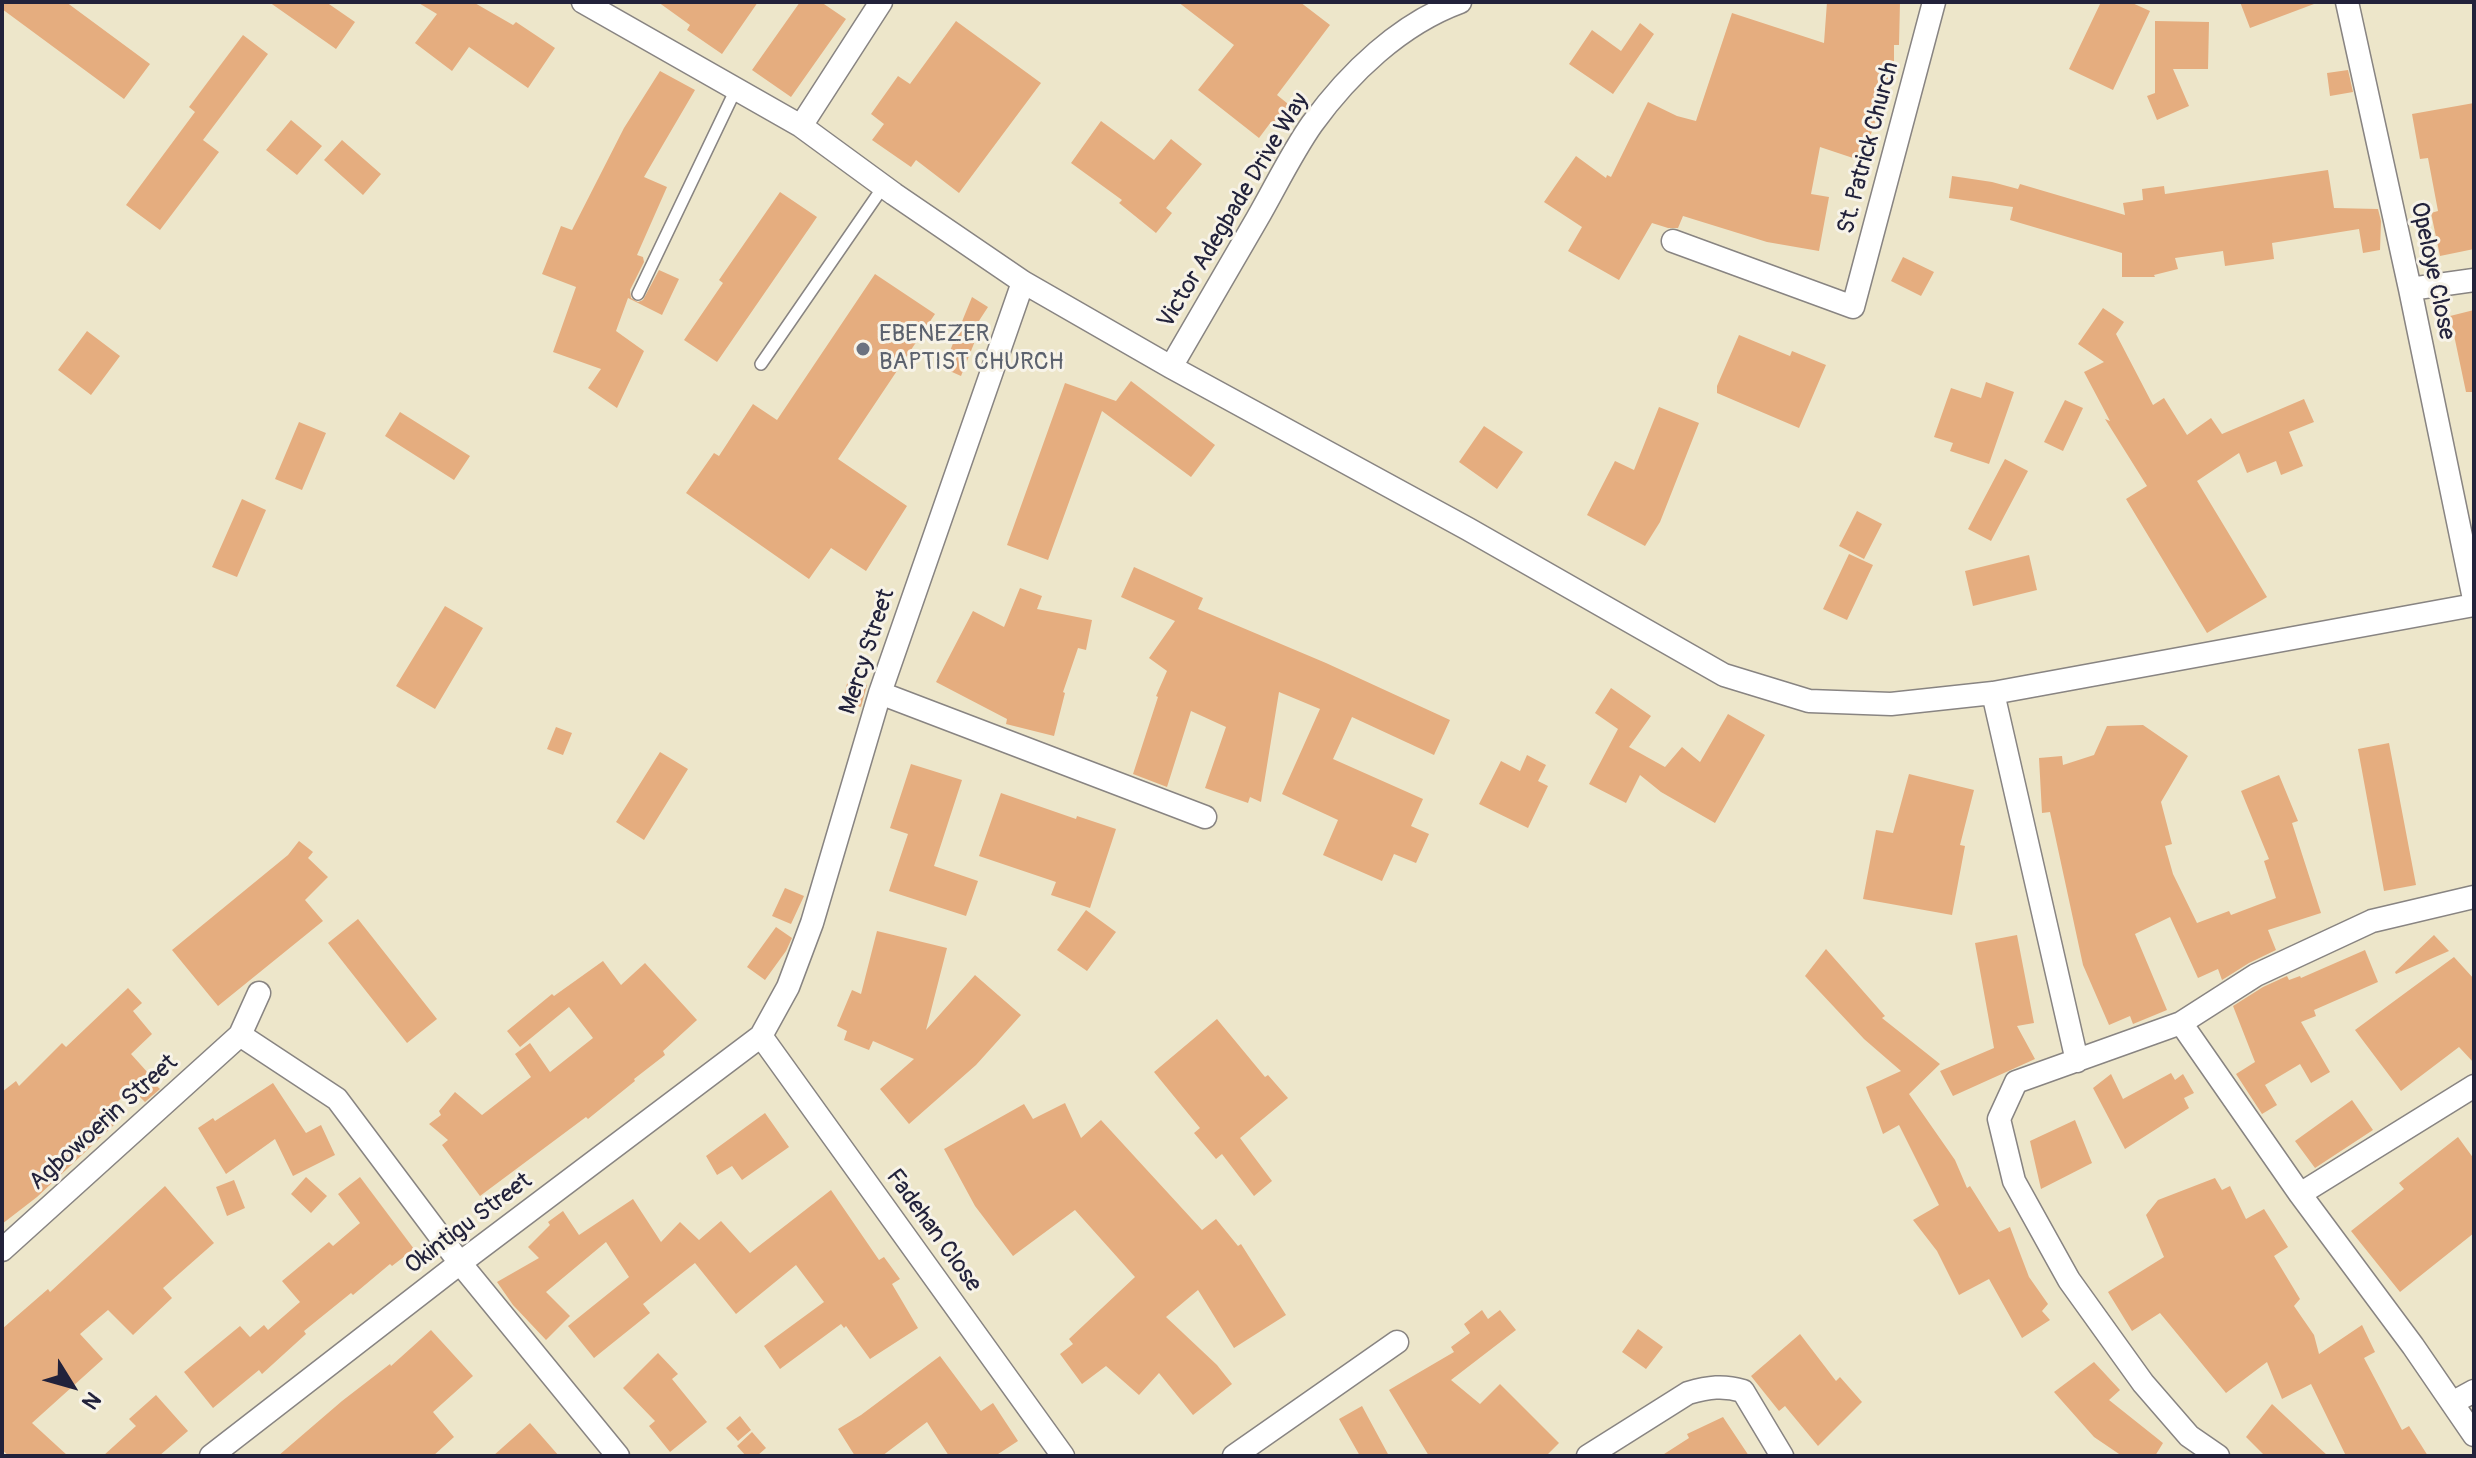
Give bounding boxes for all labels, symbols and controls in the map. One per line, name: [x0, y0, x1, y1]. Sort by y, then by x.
street label: St. Patrick Church: [1832, 59, 1906, 237]
street label: Victor Adegbade Drive Way: [1152, 88, 1316, 334]
street label: Opeloye Close: [2403, 200, 2461, 342]
place label: EBENEZER BAPTIST CHURCH: [879, 321, 1064, 377]
marker: EBENEZER BAPTIST CHURCH: [854, 340, 872, 358]
street label: Mercy Street: [834, 586, 902, 718]
street label: Agbowoerin Street: [24, 1049, 184, 1197]
street label: Fadehan Close: [879, 1164, 987, 1298]
street label: Okintigu Street: [400, 1167, 538, 1281]
north arrow: [32, 1346, 112, 1426]
text: N: [76, 1386, 107, 1415]

